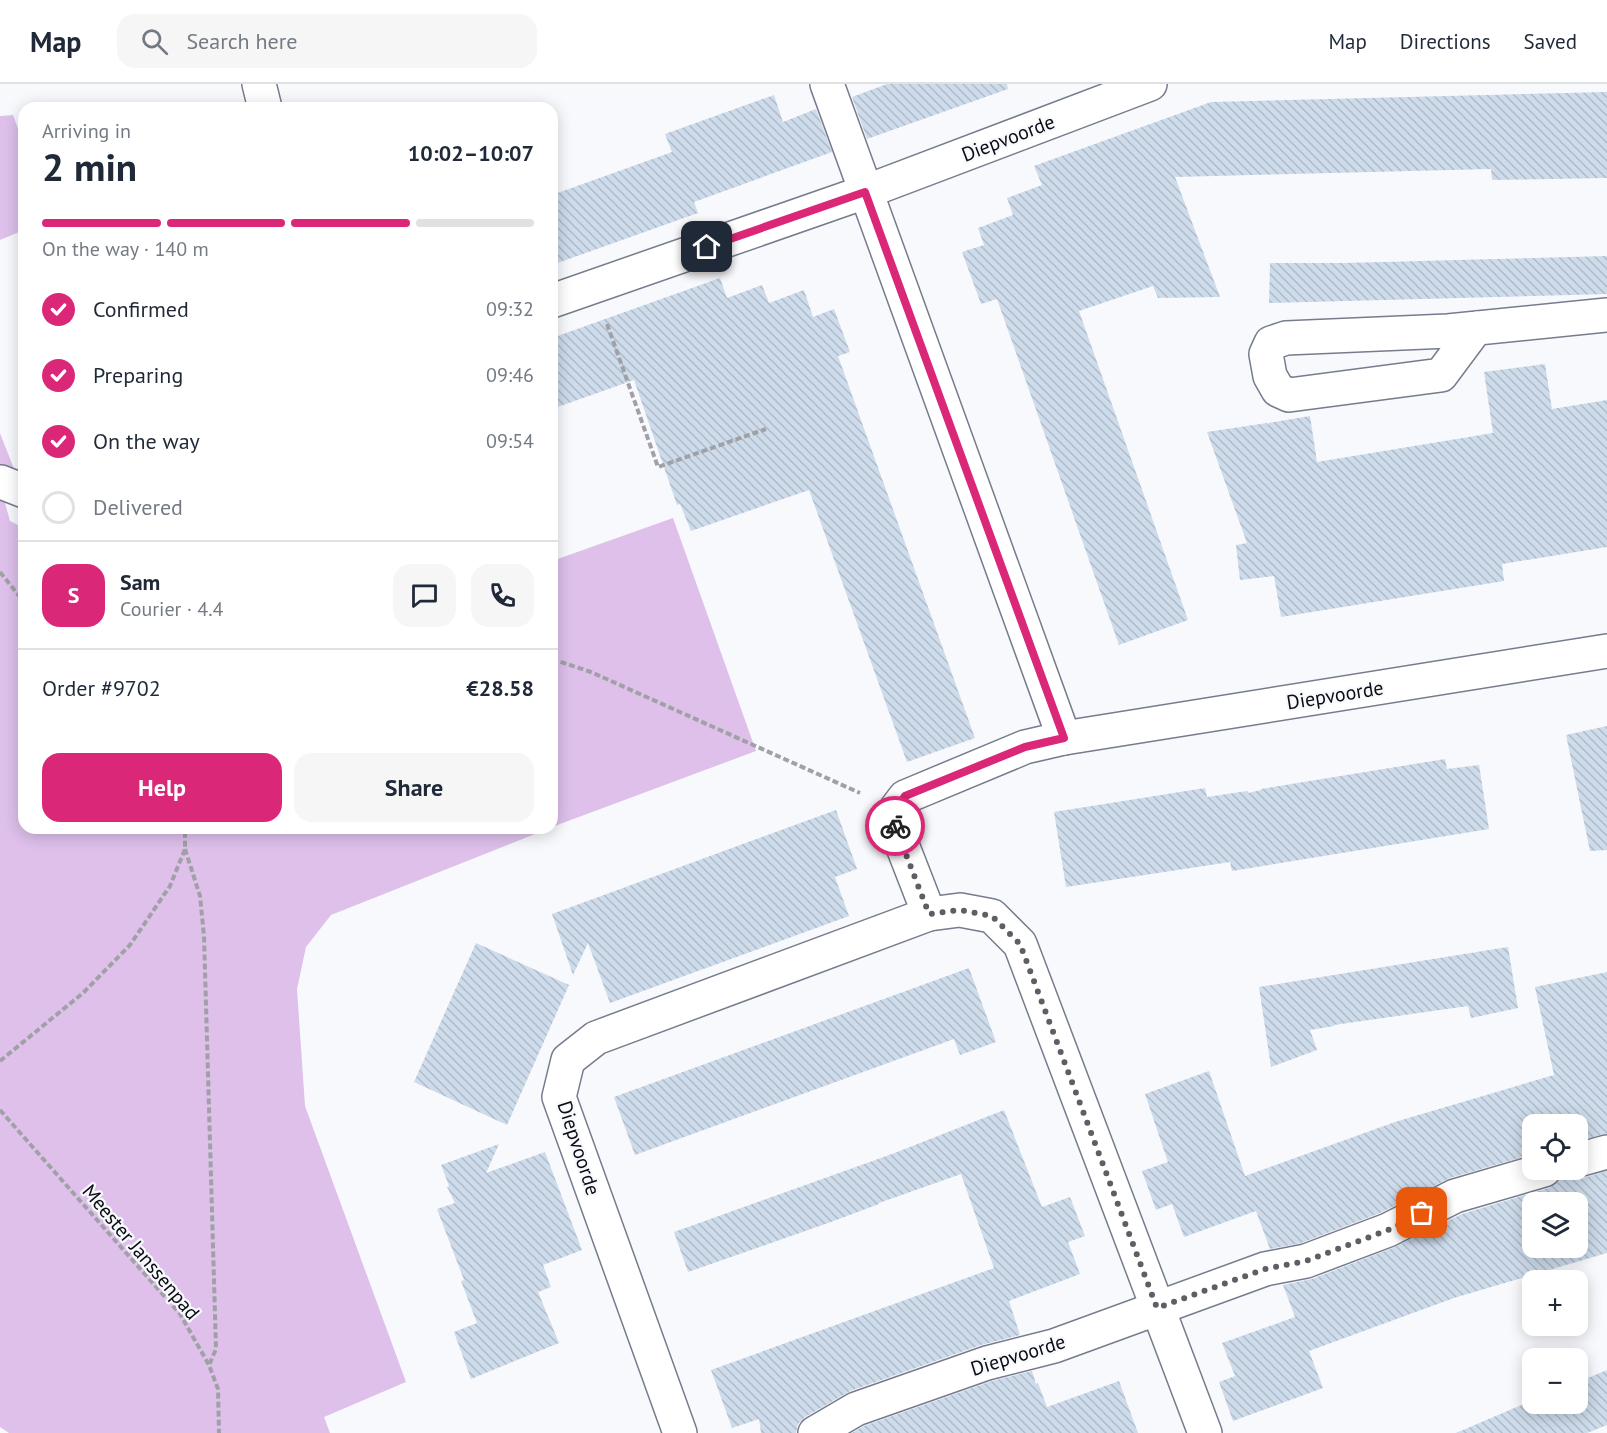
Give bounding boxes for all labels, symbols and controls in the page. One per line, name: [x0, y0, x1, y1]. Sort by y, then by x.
search box: [117, 14, 537, 68]
text: Map: [30, 23, 81, 60]
icon: search: [138, 25, 171, 58]
text: Search here: [186, 27, 297, 55]
text: Map: [1328, 28, 1367, 55]
text: Directions: [1400, 28, 1491, 55]
text: Saved: [1524, 28, 1577, 55]
street label: Diepvoorde: [958, 108, 1058, 168]
text: Arriving in: [42, 118, 131, 144]
text: 10:02–10:07: [408, 139, 534, 167]
text: 2 min: [42, 141, 137, 192]
pin: [681, 221, 732, 272]
icon: home: [690, 230, 723, 263]
text: On the way · 140 m: [42, 236, 209, 262]
icon: check: [42, 293, 75, 326]
text: Confirmed: [93, 295, 189, 323]
text: 09:32: [486, 296, 534, 322]
icon: check: [42, 359, 75, 392]
text: Preparing: [93, 361, 183, 389]
text: 09:46: [486, 362, 534, 388]
icon: check: [42, 425, 75, 458]
text: On the way: [93, 427, 200, 455]
text: 09:54: [486, 428, 534, 454]
text: Delivered: [93, 493, 183, 521]
button: chat: [393, 564, 456, 627]
button: phone: [471, 564, 534, 627]
text: Sam: [120, 568, 160, 596]
text: S: [68, 581, 79, 609]
text: Courier · 4.4: [120, 596, 223, 622]
text: Order #9702: [42, 674, 161, 702]
text: €28.58: [466, 674, 534, 702]
street label: Diepvoorde: [1285, 675, 1385, 715]
button: Help: [42, 753, 282, 822]
button: Share: [294, 753, 534, 822]
courier: [865, 796, 925, 856]
icon: bike: [879, 810, 912, 843]
street label: Diepvoorde: [552, 1097, 606, 1199]
map controls: [1522, 1114, 1588, 1414]
button: locate: [1522, 1114, 1588, 1180]
street label: Meester Janssenpad: [77, 1179, 205, 1325]
pin: [1396, 1187, 1447, 1238]
button: layers: [1522, 1192, 1588, 1258]
icon: bag: [1405, 1196, 1438, 1229]
button: +: [1522, 1270, 1588, 1336]
street label: Diepvoorde: [967, 1328, 1069, 1382]
button: −: [1522, 1348, 1588, 1414]

